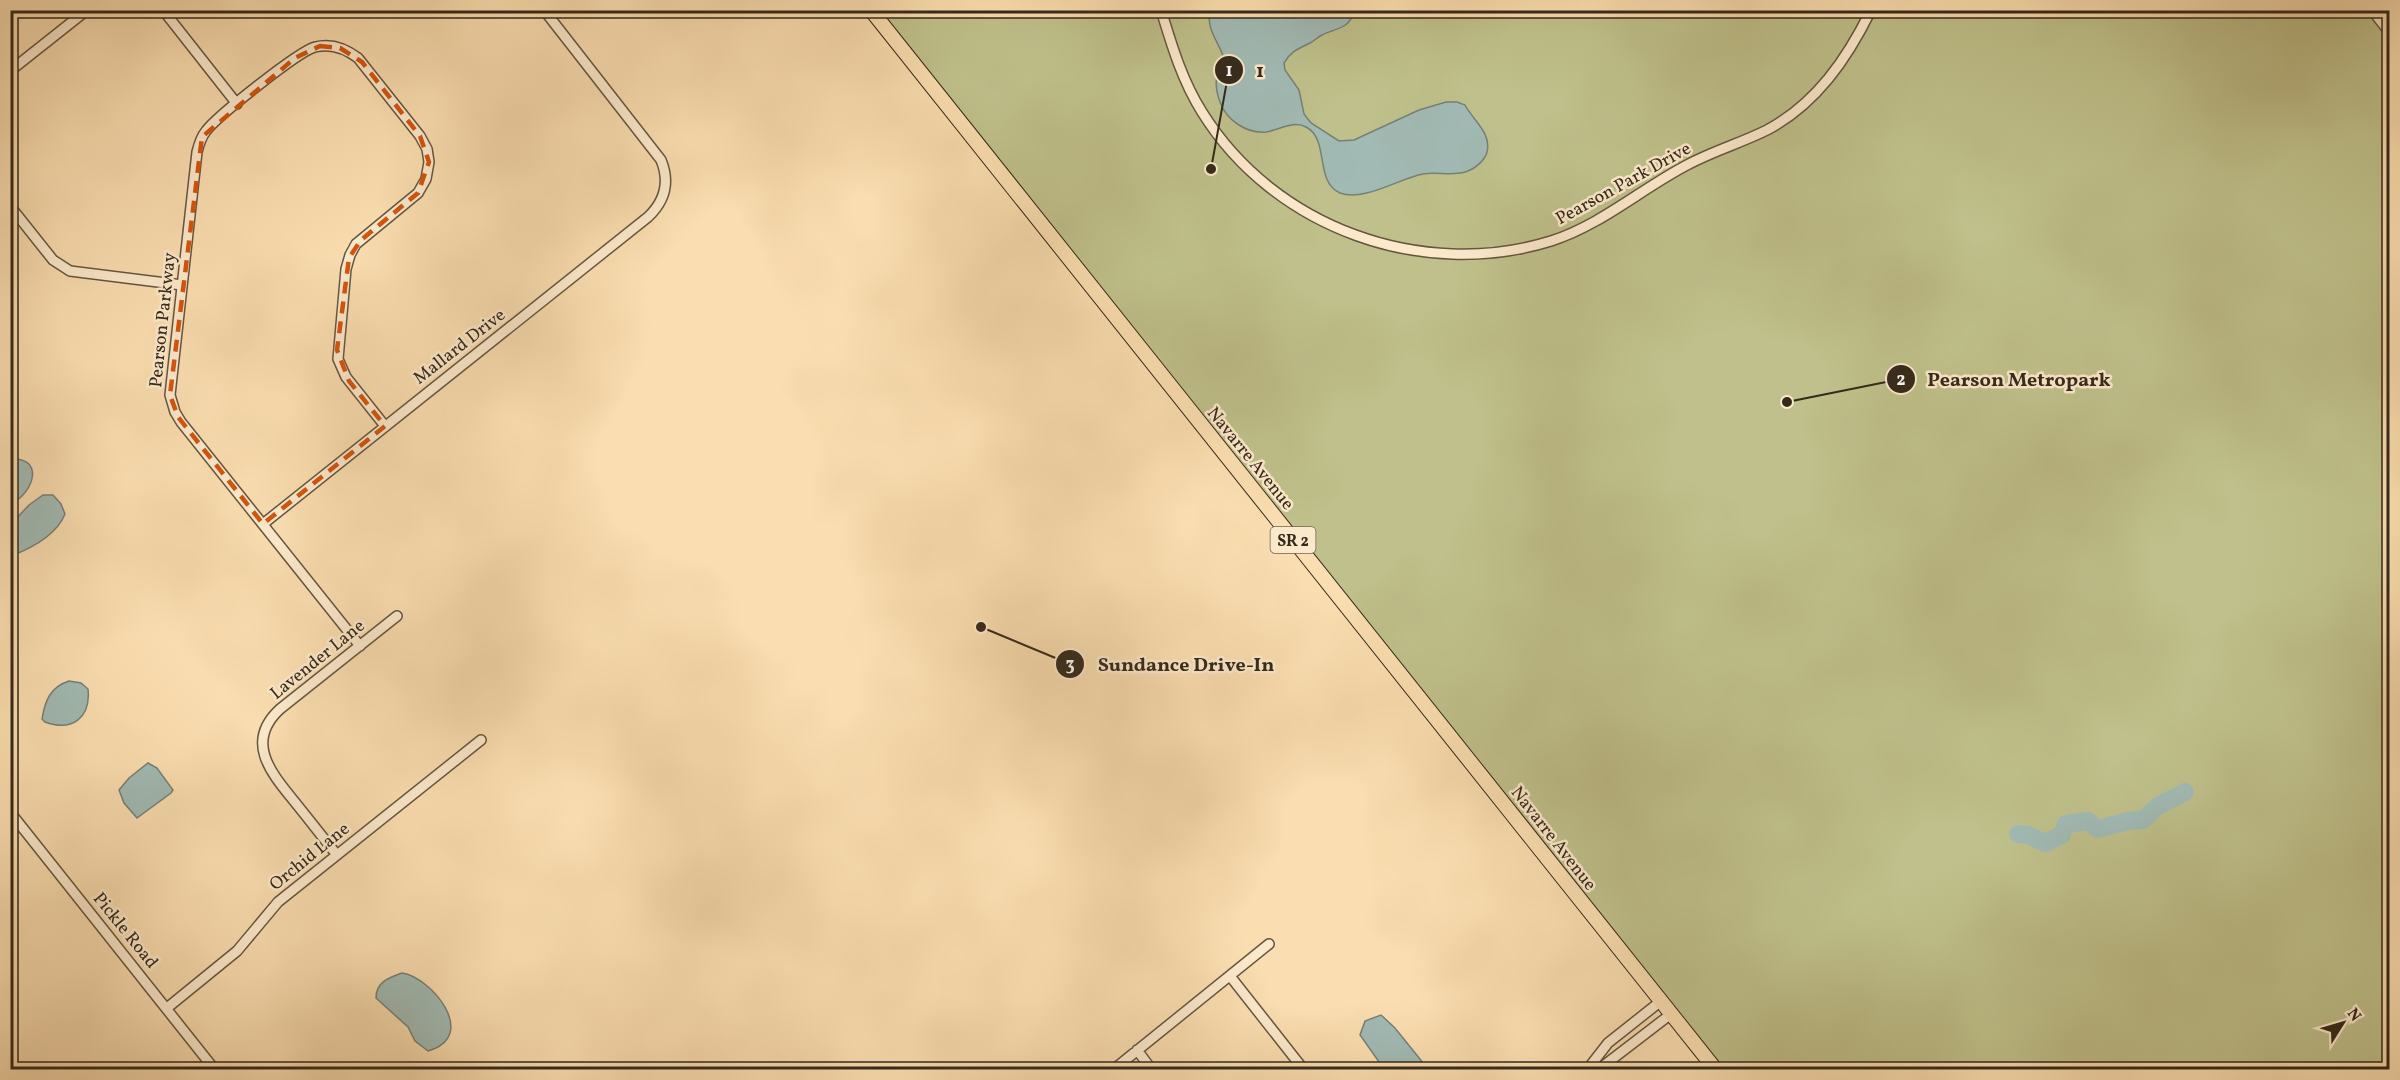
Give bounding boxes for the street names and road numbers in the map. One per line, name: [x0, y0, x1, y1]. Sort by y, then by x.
street label: Pearson Park Drive: [1552, 137, 1696, 232]
street label: Pearson Parkway: [144, 251, 183, 389]
street label: Mallard Drive: [409, 303, 511, 391]
street label: Navarre Avenue: [1200, 402, 1299, 516]
road number: SR 2: [1270, 527, 1316, 553]
street label: Lavender Lane: [265, 614, 371, 706]
street label: Navarre Avenue: [1504, 781, 1602, 896]
street label: Orchid Lane: [265, 817, 355, 897]
street label: Pickle Road: [86, 888, 163, 974]

